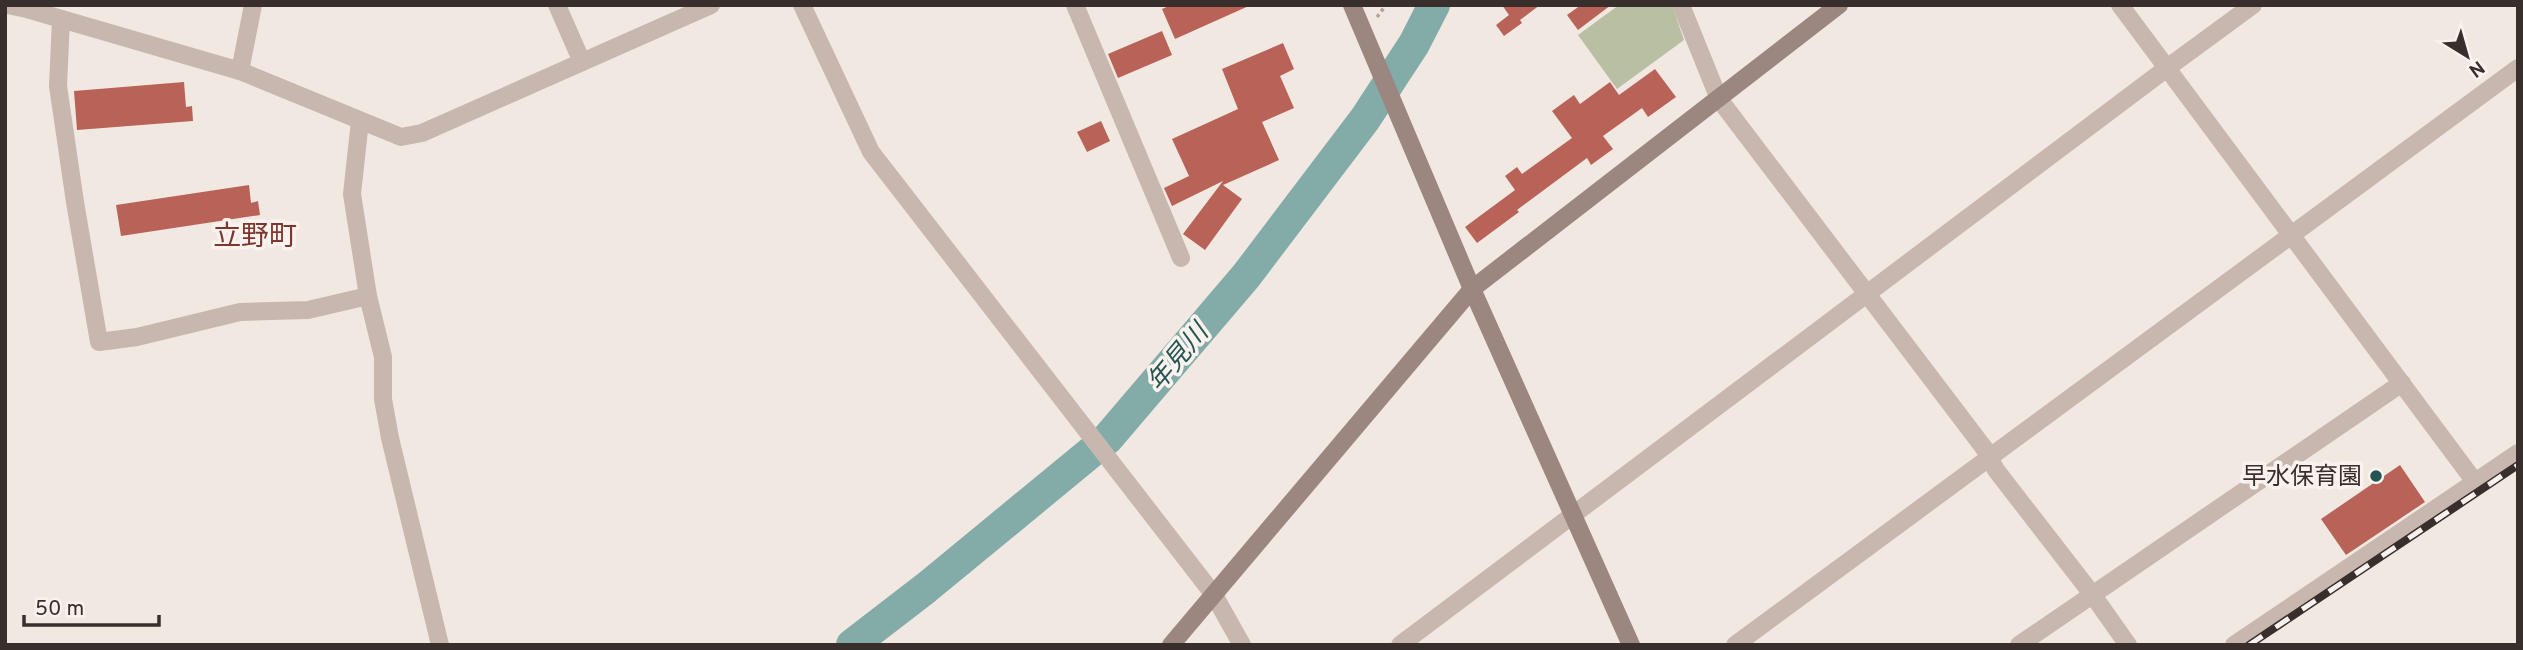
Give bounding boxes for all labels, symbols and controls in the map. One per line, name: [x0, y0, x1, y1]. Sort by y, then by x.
north arrow: [2432, 21, 2502, 91]
text: N: [2463, 54, 2489, 82]
district label: 立野町: [213, 220, 297, 256]
water label: 年見川: [1141, 316, 1219, 399]
place label: 早水保育園: [2242, 463, 2362, 493]
marker: 早水保育園: [2368, 468, 2384, 484]
scale bar: [24, 584, 159, 628]
text: 50 m: [35, 596, 84, 623]

